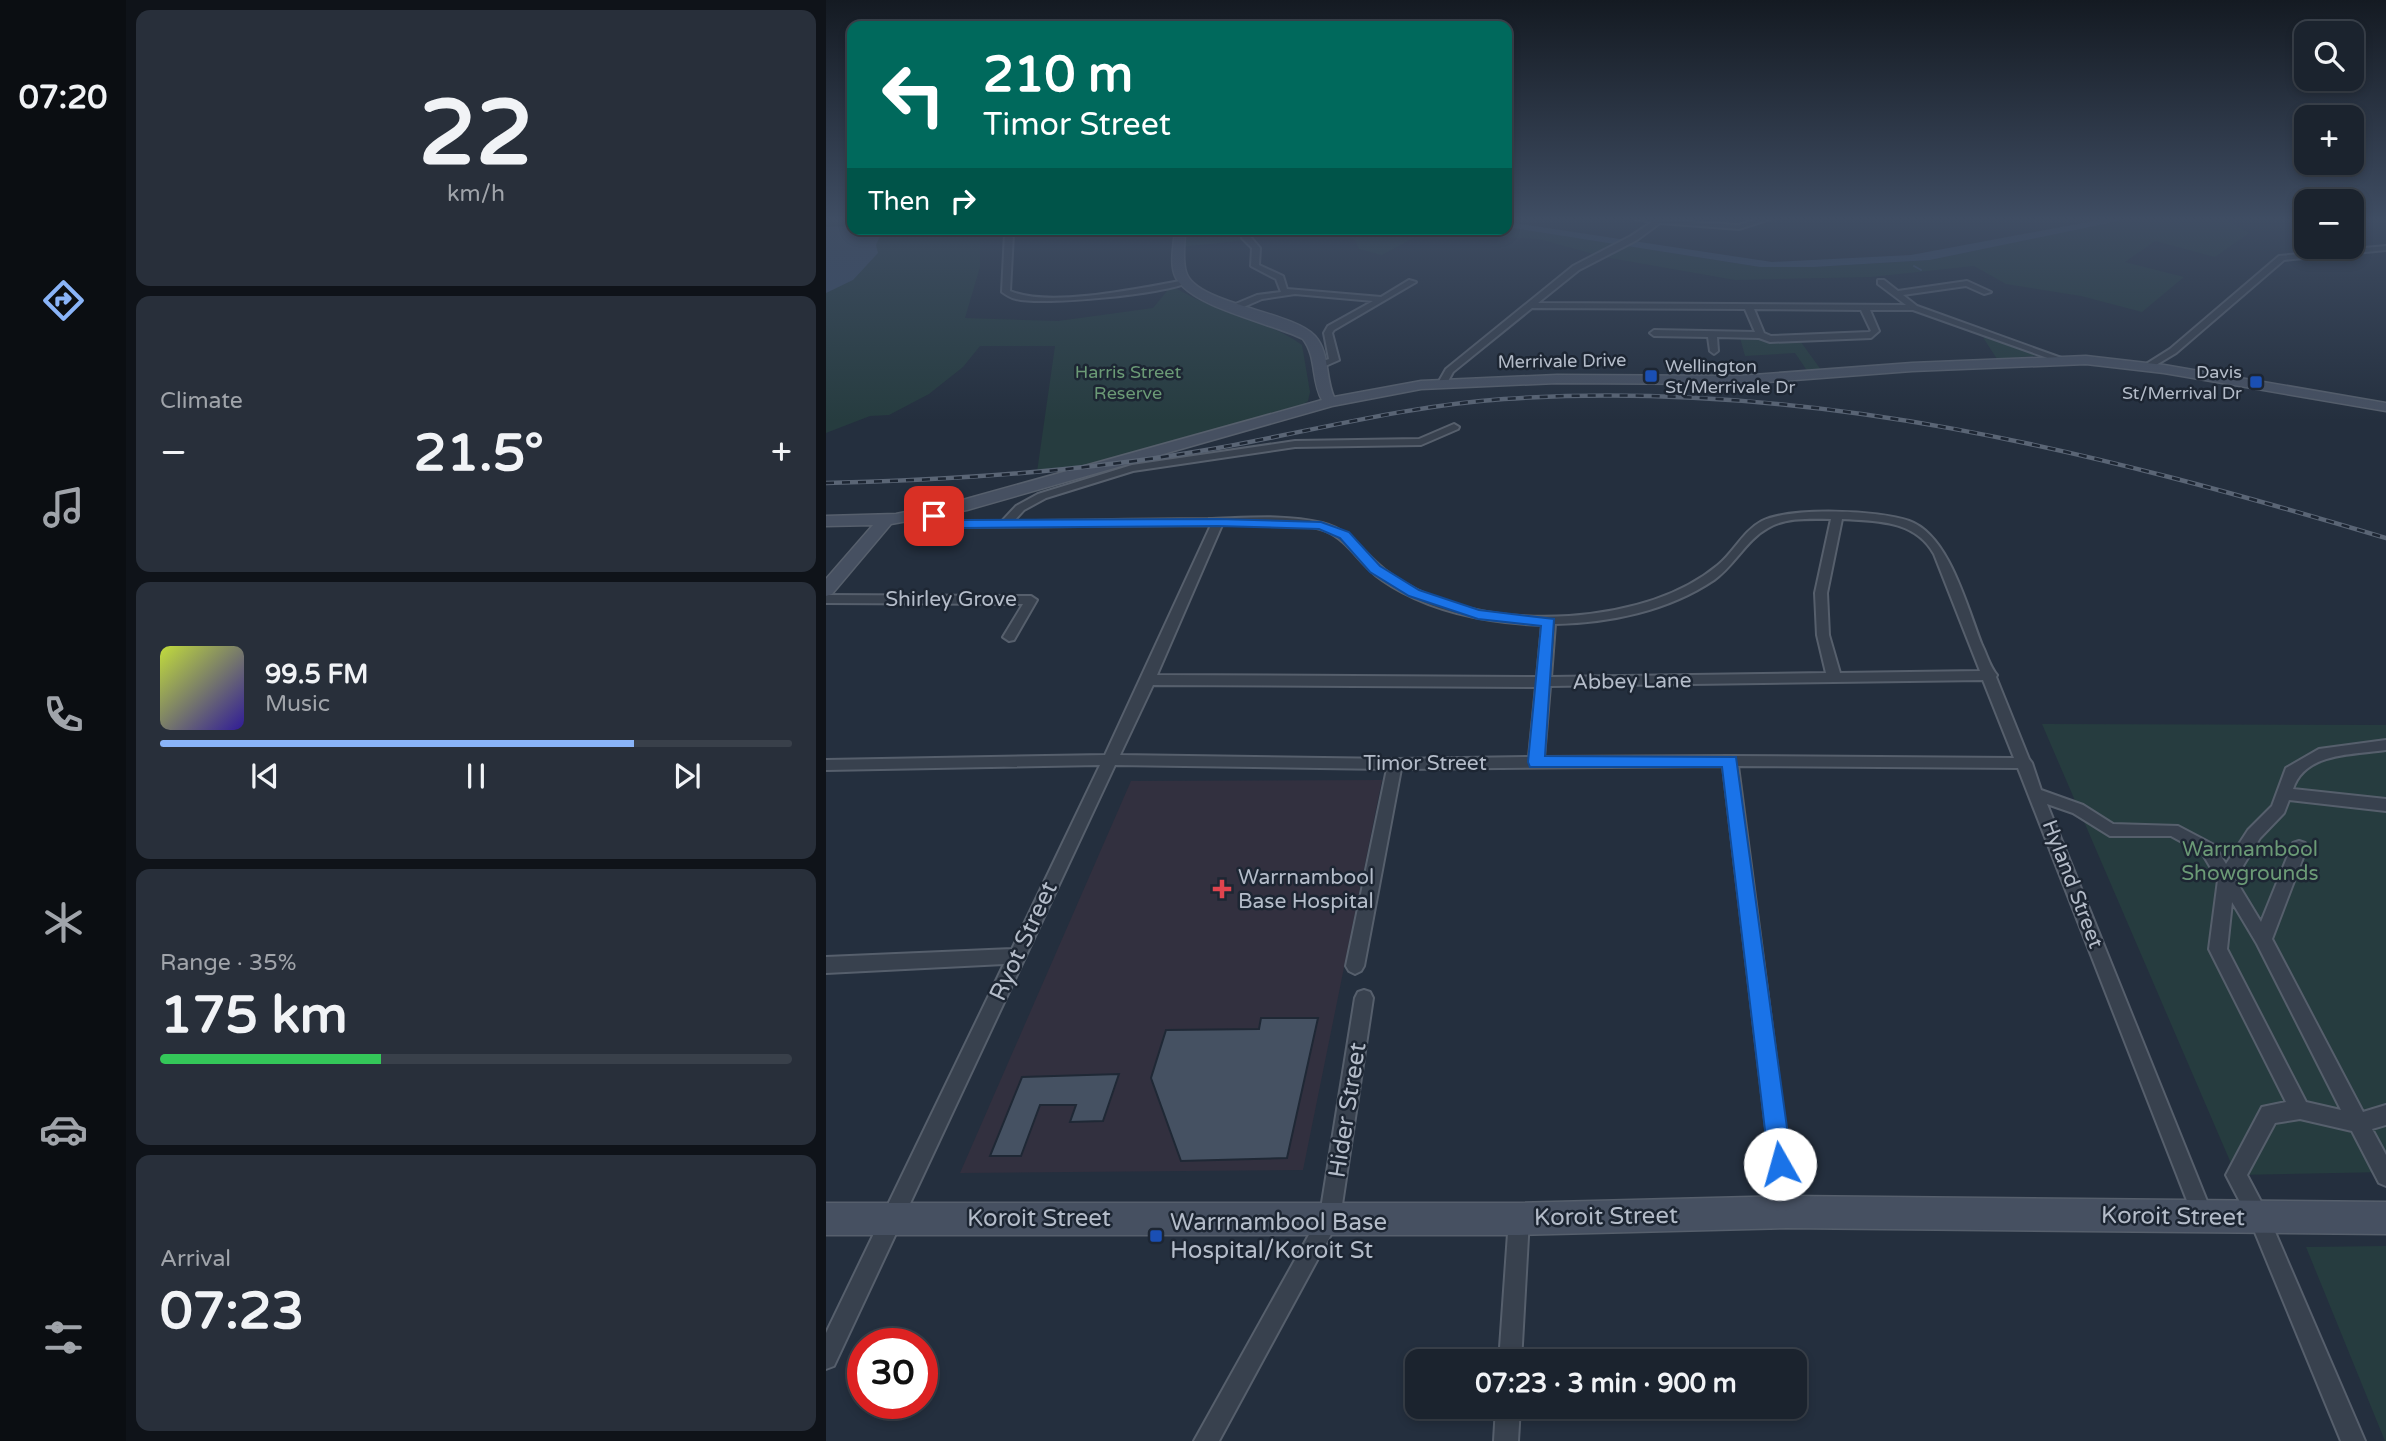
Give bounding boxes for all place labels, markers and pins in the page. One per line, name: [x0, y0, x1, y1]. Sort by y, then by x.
place label: Wellington St/Merrivale Dr: [1665, 355, 1795, 398]
place label: Davis St/Merrival Dr: [2122, 361, 2242, 404]
marker: Wellington St/Merrivale Dr: [1643, 368, 1659, 384]
marker: Davis St/Merrival Dr: [2248, 374, 2264, 390]
pin: [904, 486, 964, 546]
place label: Warrnambool Base Hospital: [1238, 865, 1374, 914]
marker: Warrnambool Base Hospital: [1212, 879, 1232, 899]
place label: Warrnambool Base Hospital/Koroit St: [1170, 1208, 1387, 1265]
marker: Warrnambool Base Hospital/Koroit St: [1148, 1228, 1164, 1244]

